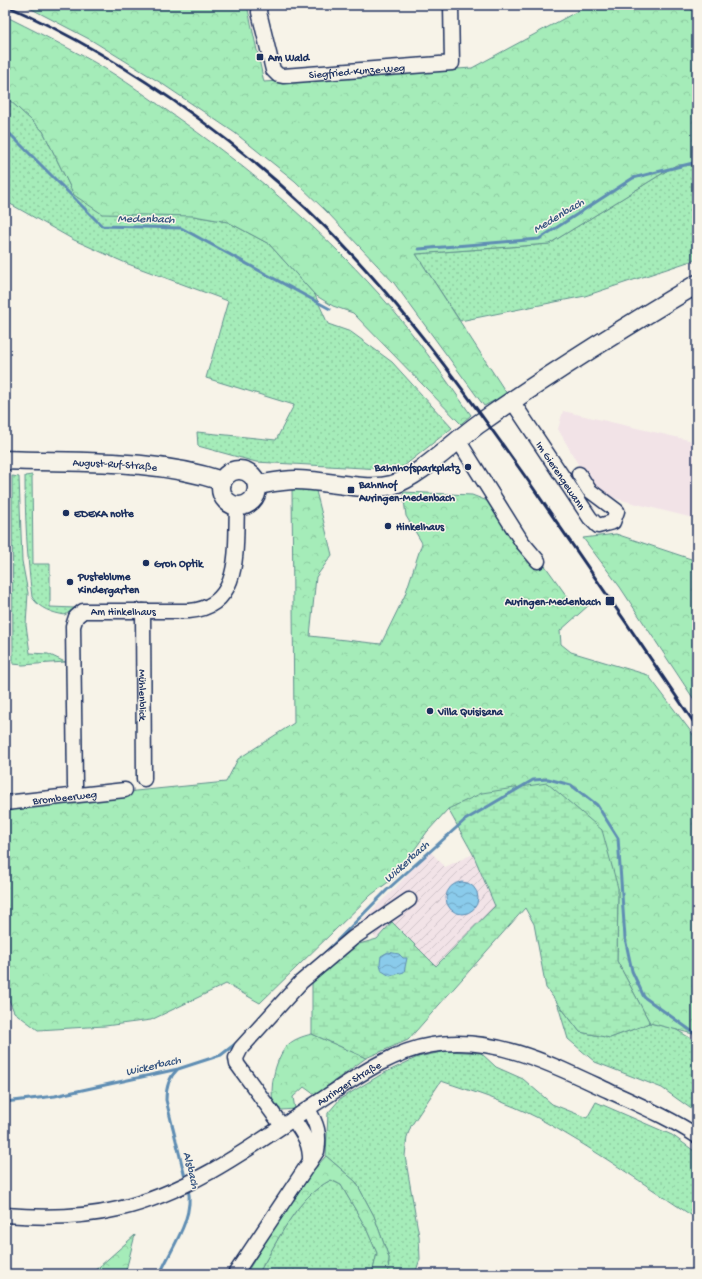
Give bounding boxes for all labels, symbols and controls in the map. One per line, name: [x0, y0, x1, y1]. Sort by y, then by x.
marker: Am Wald: [255, 52, 265, 62]
place label: Am Wald: [267, 53, 311, 65]
street label: Siegfried-Kunze-Weg: [308, 63, 406, 82]
water label: Medenbach: [531, 196, 588, 237]
water label: Medenbach: [117, 213, 175, 228]
street label: Im Gierengewann: [533, 440, 587, 513]
street label: August-Ruf-Straße: [72, 458, 158, 475]
place label: Bahnhofsparkplatz: [373, 462, 461, 475]
marker: Bahnhofsparkplatz: [463, 462, 473, 472]
place label: Bahnhof Auringen-Medenbach: [358, 479, 455, 506]
marker: Bahnhof Auringen-Medenbach: [346, 485, 356, 495]
marker: EDEKA nolte: [61, 508, 71, 518]
place label: EDEKA nolte: [73, 508, 135, 521]
marker: Hinkelhaus: [383, 521, 393, 531]
place label: Hinkelhaus: [396, 522, 445, 534]
marker: Groh Optik: [141, 558, 151, 568]
place label: Groh Optik: [154, 558, 205, 571]
place label: Pusteblume Kindergarten: [77, 571, 140, 598]
marker: Pusteblume Kindergarten: [65, 577, 75, 587]
marker: Auringen-Medenbach: [604, 595, 616, 607]
place label: Auringen-Medenbach: [504, 597, 601, 610]
street label: Am Hinkelhaus: [91, 607, 157, 619]
street label: Mühlenblick: [135, 669, 148, 722]
marker: Villa Quisisana: [425, 706, 435, 716]
place label: Villa Quisisana: [437, 707, 504, 719]
street label: Brombeerweg: [31, 789, 98, 808]
water label: Wickerbach: [382, 838, 433, 886]
water label: Wickerbach: [124, 1054, 183, 1080]
street label: Auringer Straße: [315, 1060, 384, 1109]
water label: Alsbach: [179, 1151, 202, 1191]

